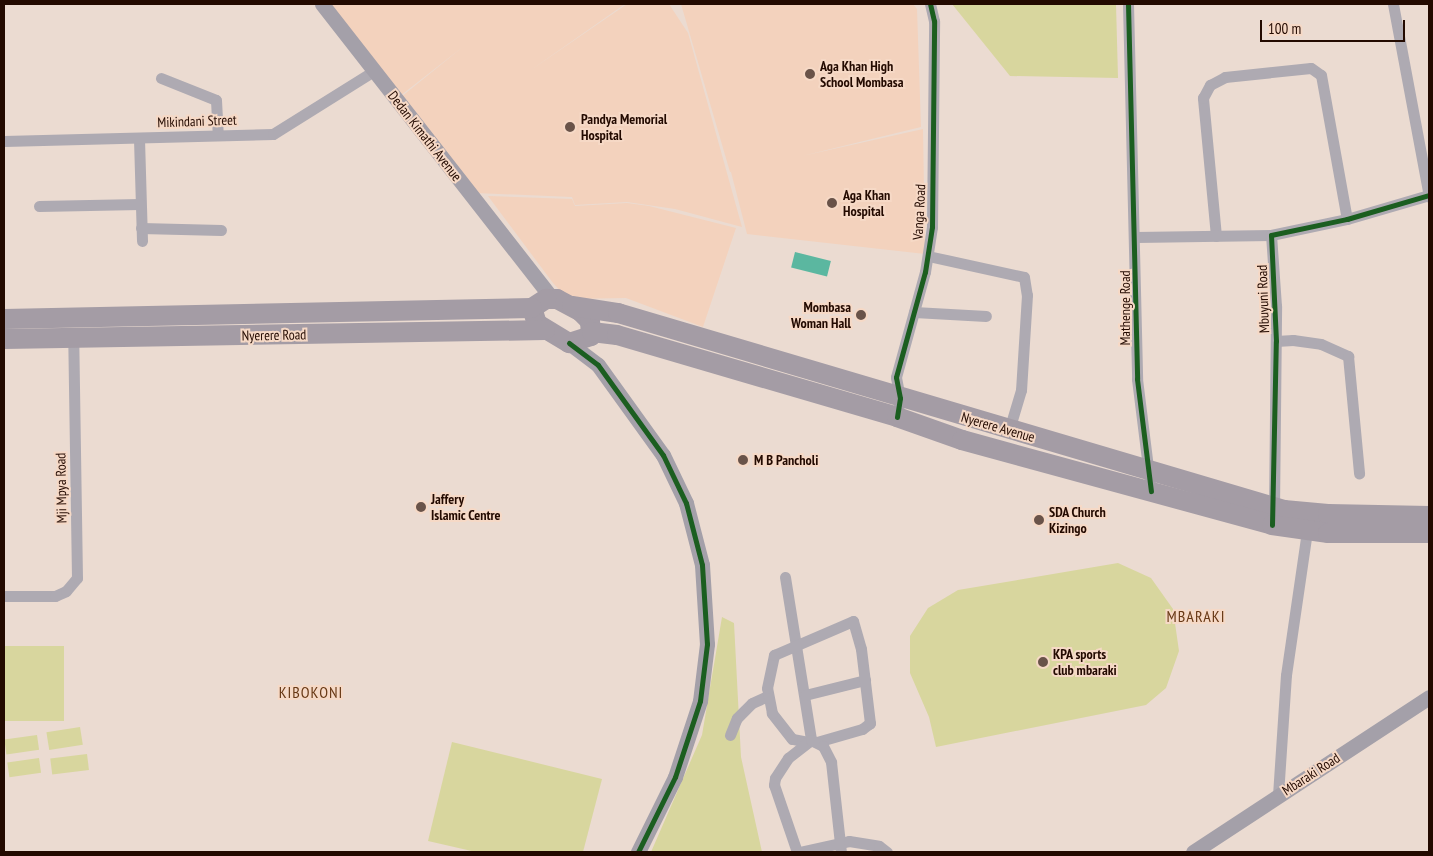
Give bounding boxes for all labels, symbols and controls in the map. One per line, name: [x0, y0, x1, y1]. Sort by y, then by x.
scale bar: [1263, 10, 1408, 42]
text: 100 m: [1268, 19, 1301, 38]
place label: Aga Khan High School Mombasa: [820, 58, 904, 90]
marker: Aga Khan High School Mombasa: [804, 68, 816, 80]
street label: Dedan Kimathi Avenue: [385, 87, 465, 185]
street label: Mikindani Street: [157, 111, 237, 131]
place label: Pandya Memorial Hospital: [581, 111, 667, 144]
marker: Pandya Memorial Hospital: [563, 120, 577, 134]
street label: Vanga Road: [909, 184, 929, 240]
place label: Aga Khan Hospital: [843, 187, 890, 220]
marker: Aga Khan Hospital: [825, 196, 839, 210]
street label: Mbuyuni Road: [1253, 265, 1273, 333]
street label: Mathenge Road: [1117, 270, 1133, 346]
place label: Mombasa Woman Hall: [791, 299, 851, 332]
marker: Mombasa Woman Hall: [855, 309, 867, 321]
street label: Nyerere Road: [242, 326, 306, 344]
street label: Nyerere Avenue: [959, 408, 1037, 446]
place label: M B Pancholi: [754, 452, 818, 468]
street label: Mji Mpya Road: [52, 453, 70, 523]
marker: M B Pancholi: [736, 453, 750, 467]
place label: Jaffery Islamic Centre: [431, 491, 501, 524]
marker: Jaffery Islamic Centre: [415, 501, 427, 513]
place label: SDA Church Kizingo: [1049, 504, 1106, 536]
marker: SDA Church Kizingo: [1033, 514, 1045, 526]
district label: MBARAKI: [1166, 606, 1226, 626]
place label: KPA sports club mbaraki: [1053, 646, 1117, 679]
marker: KPA sports club mbaraki: [1037, 656, 1049, 668]
district label: KIBOKONI: [278, 682, 344, 702]
street label: Mbaraki Road: [1279, 749, 1343, 799]

